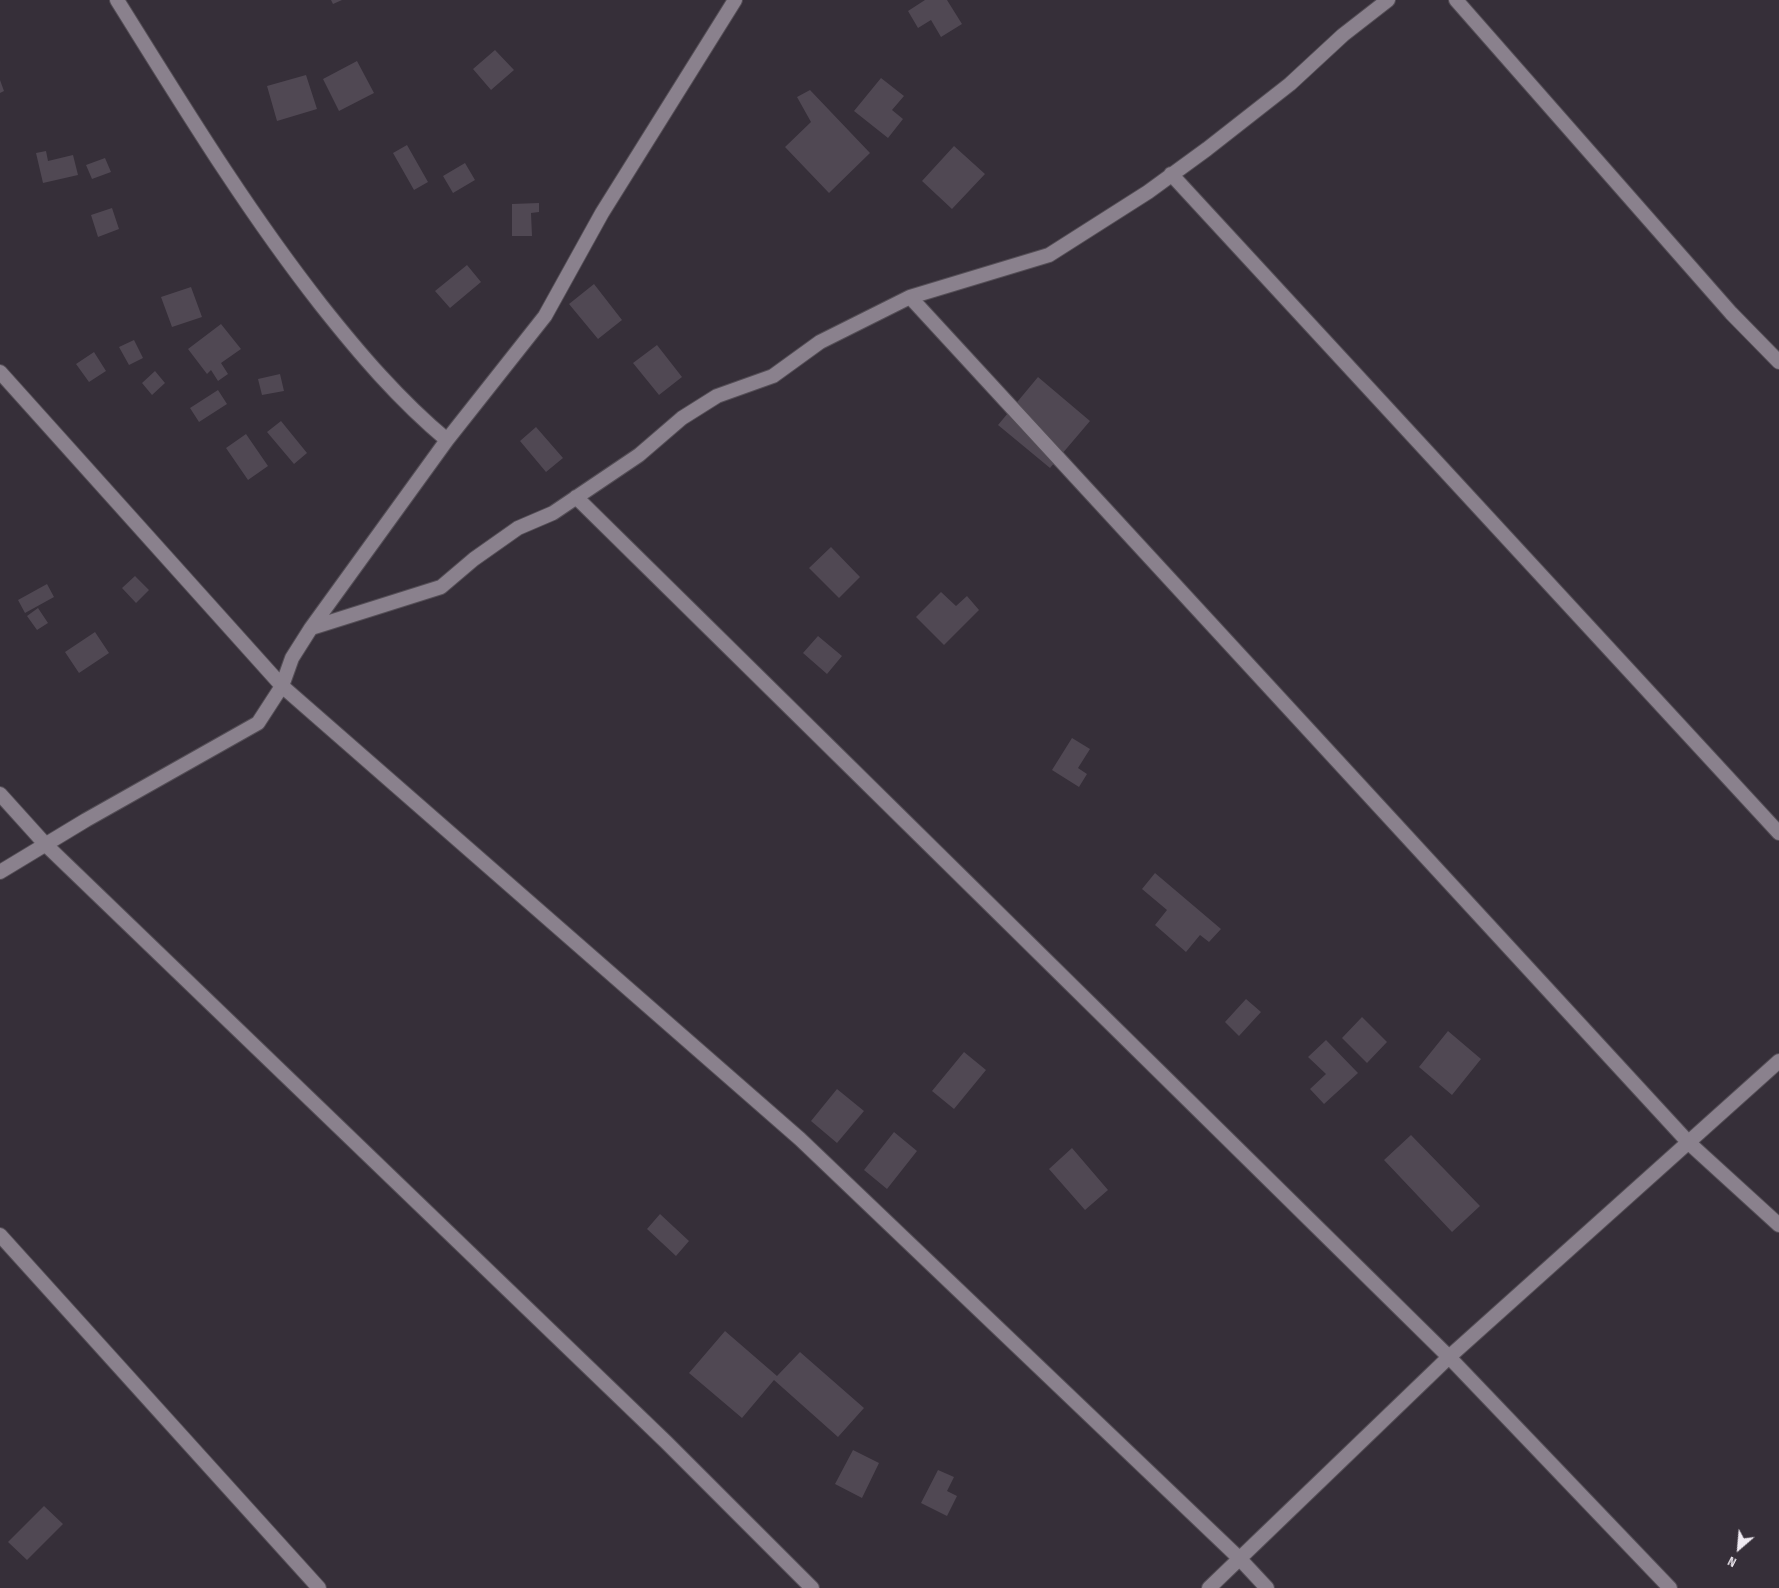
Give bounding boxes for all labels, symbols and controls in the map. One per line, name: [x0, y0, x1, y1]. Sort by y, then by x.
north arrow: [1714, 1523, 1764, 1573]
text: N: [1725, 1553, 1739, 1571]

